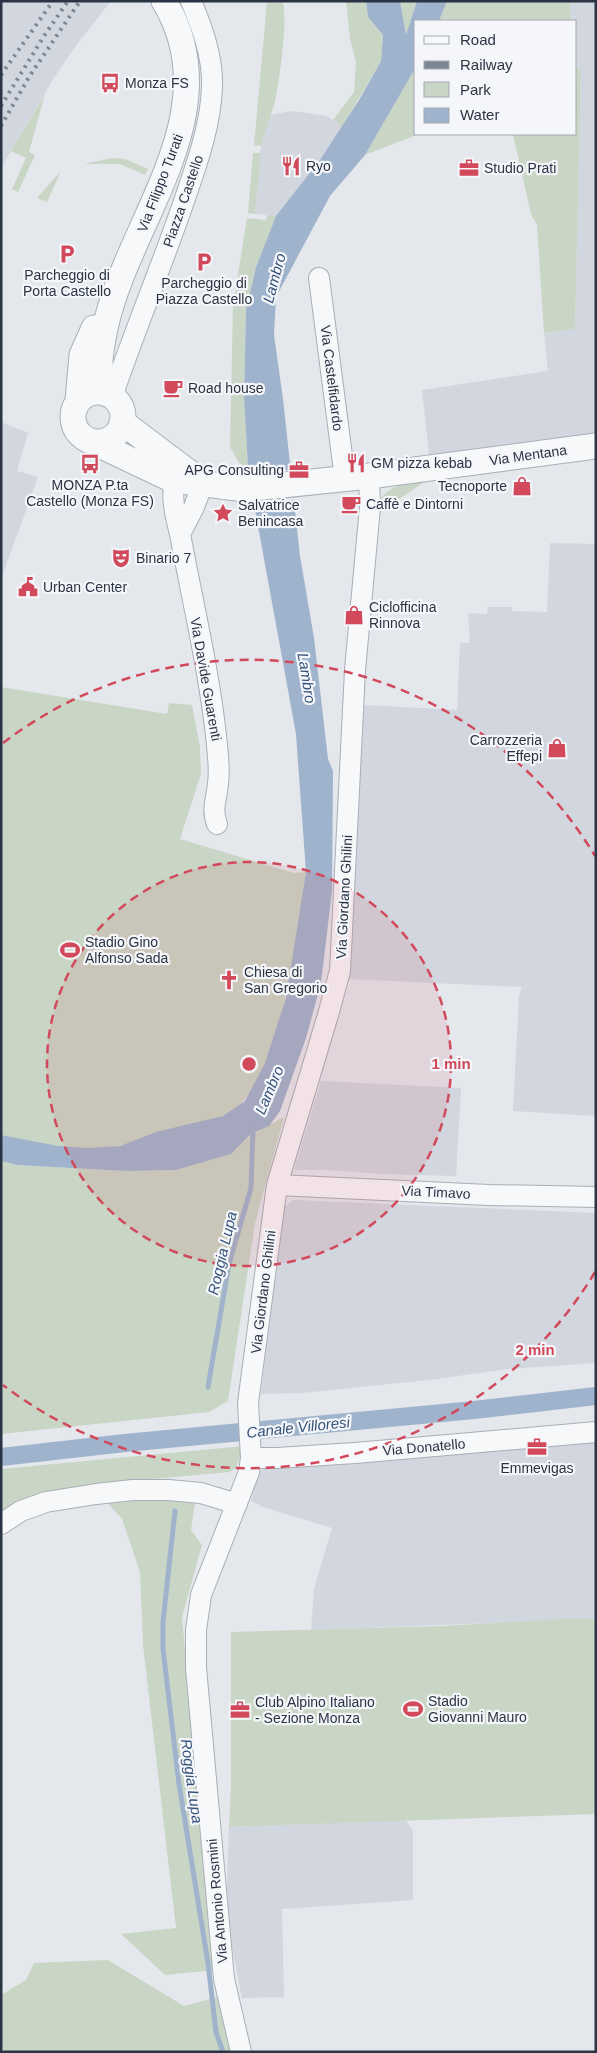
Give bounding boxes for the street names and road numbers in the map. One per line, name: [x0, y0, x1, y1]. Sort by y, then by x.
street label: Via Filippo Turati: [134, 132, 186, 234]
street label: Piazza Castello: [160, 153, 206, 249]
street label: Via Castelfidardo: [318, 324, 346, 432]
street label: Via Mentana: [488, 442, 568, 468]
street label: Via Davide Guarenti: [187, 616, 225, 742]
street label: Via Giordano Ghilini: [333, 835, 355, 959]
street label: Via Timavo: [401, 1182, 471, 1202]
street label: Via Giordano Ghilini: [247, 1229, 279, 1355]
street label: Via Donatello: [382, 1435, 466, 1459]
street label: Via Antonio Rosmini: [204, 1838, 230, 1964]

